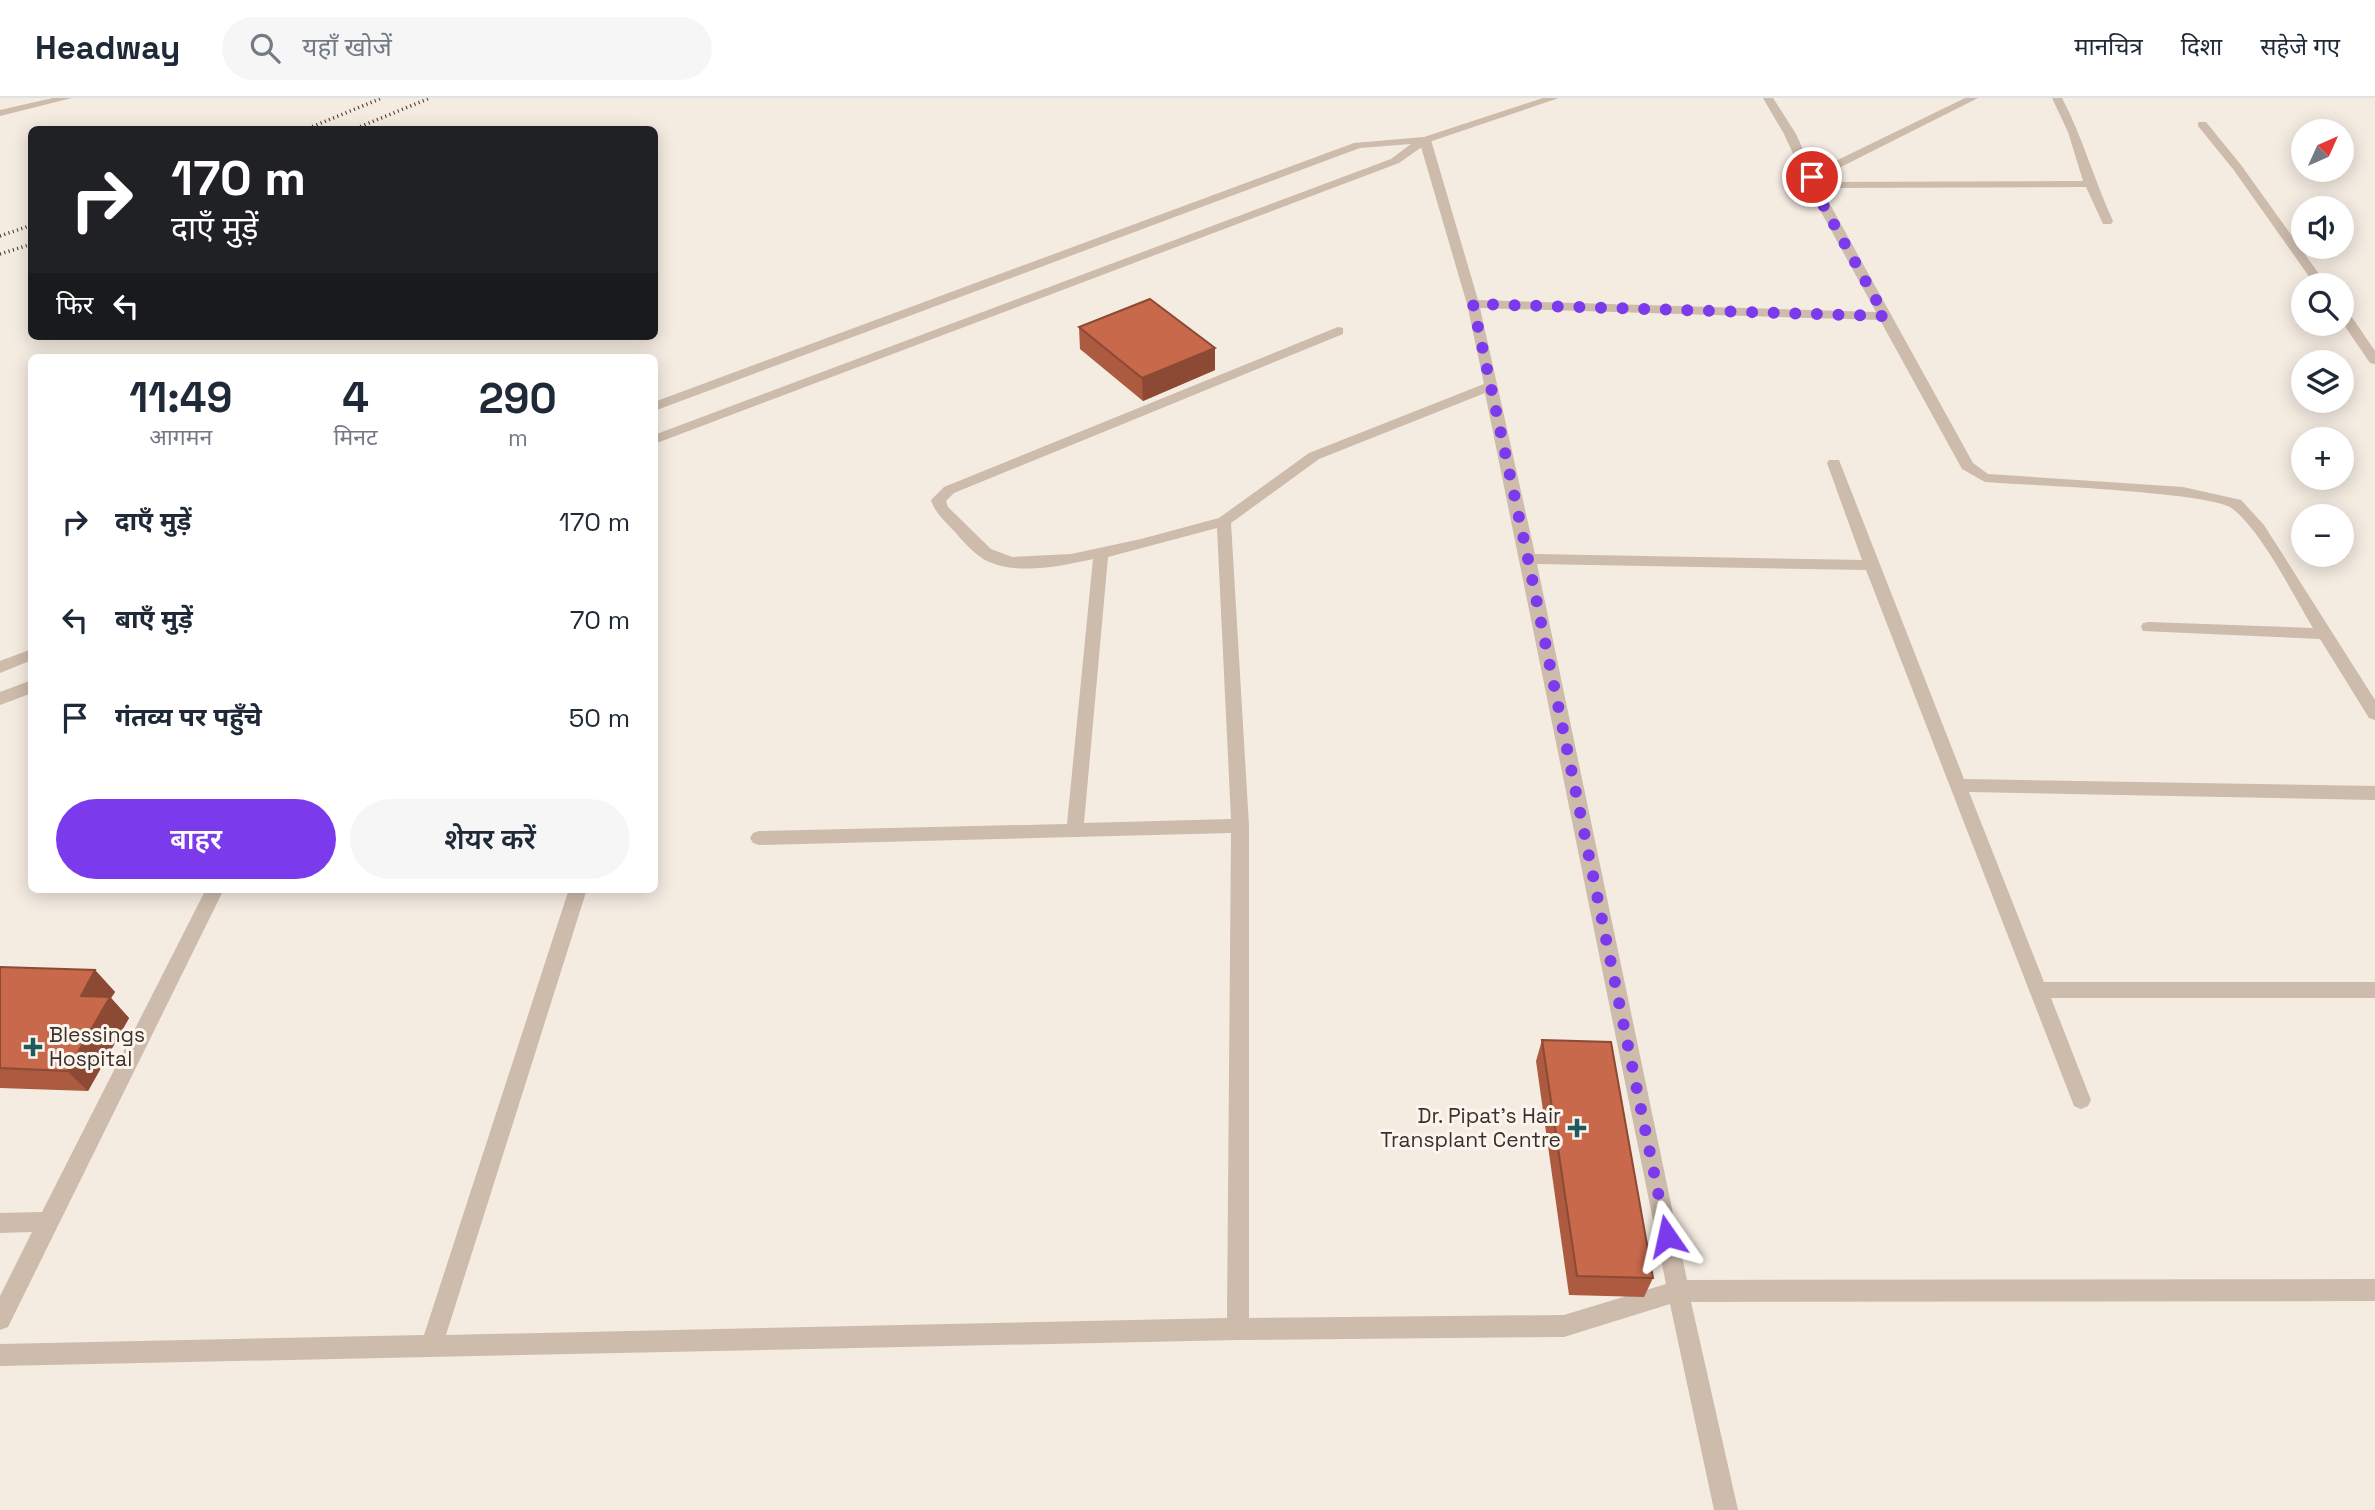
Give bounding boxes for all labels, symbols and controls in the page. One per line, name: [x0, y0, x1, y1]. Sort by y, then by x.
search box: [222, 17, 712, 80]
text: Headway: [35, 27, 180, 69]
icon: search: [246, 29, 284, 67]
text: यहाँ खोजें: [302, 30, 392, 64]
text: मानचित्र: [2074, 31, 2143, 62]
text: दिशा: [2181, 31, 2222, 62]
text: सहेजे गए: [2260, 31, 2340, 62]
north arrow: [2291, 119, 2354, 182]
map controls: [2291, 119, 2354, 567]
text: 170 m: [171, 147, 306, 209]
pin: [1782, 147, 1842, 207]
icon: right: [56, 154, 147, 245]
icon: arrive: [1793, 158, 1831, 196]
button: sound: [2291, 196, 2354, 259]
text: दाएँ मुड़ें: [171, 208, 258, 248]
button: search: [2291, 273, 2354, 336]
icon: left: [107, 287, 145, 325]
text: फिर: [56, 288, 93, 322]
button: layers: [2291, 350, 2354, 413]
text: 11:49: [129, 371, 232, 424]
text: 4: [342, 371, 369, 424]
text: 290: [479, 372, 557, 425]
text: आगमन: [149, 422, 212, 452]
text: मिनट: [334, 422, 378, 452]
text: m: [508, 423, 528, 453]
button: +: [2291, 427, 2354, 490]
icon: right: [56, 503, 94, 541]
text: दाएँ मुड़ें: [115, 504, 191, 538]
button: −: [2291, 504, 2354, 567]
text: 170 m: [559, 505, 630, 539]
icon: left: [56, 601, 94, 639]
text: बाएँ मुड़ें: [115, 602, 193, 636]
text: 70 m: [570, 603, 630, 637]
icon: arrive: [56, 699, 94, 737]
text: गंतव्य पर पहुँचे: [115, 700, 262, 734]
text: 50 m: [569, 701, 630, 735]
button: बाहर: [56, 799, 336, 879]
button: शेयर करें: [350, 799, 630, 879]
place label: Blessings Hospital: [49, 1021, 145, 1072]
marker: Blessings Hospital: [23, 1037, 43, 1057]
place label: Dr. Pipat's Hair Transplant Centre: [1380, 1102, 1561, 1153]
marker: Dr. Pipat's Hair Transplant Centre: [1567, 1118, 1587, 1138]
position arrow: [1630, 1199, 1704, 1273]

